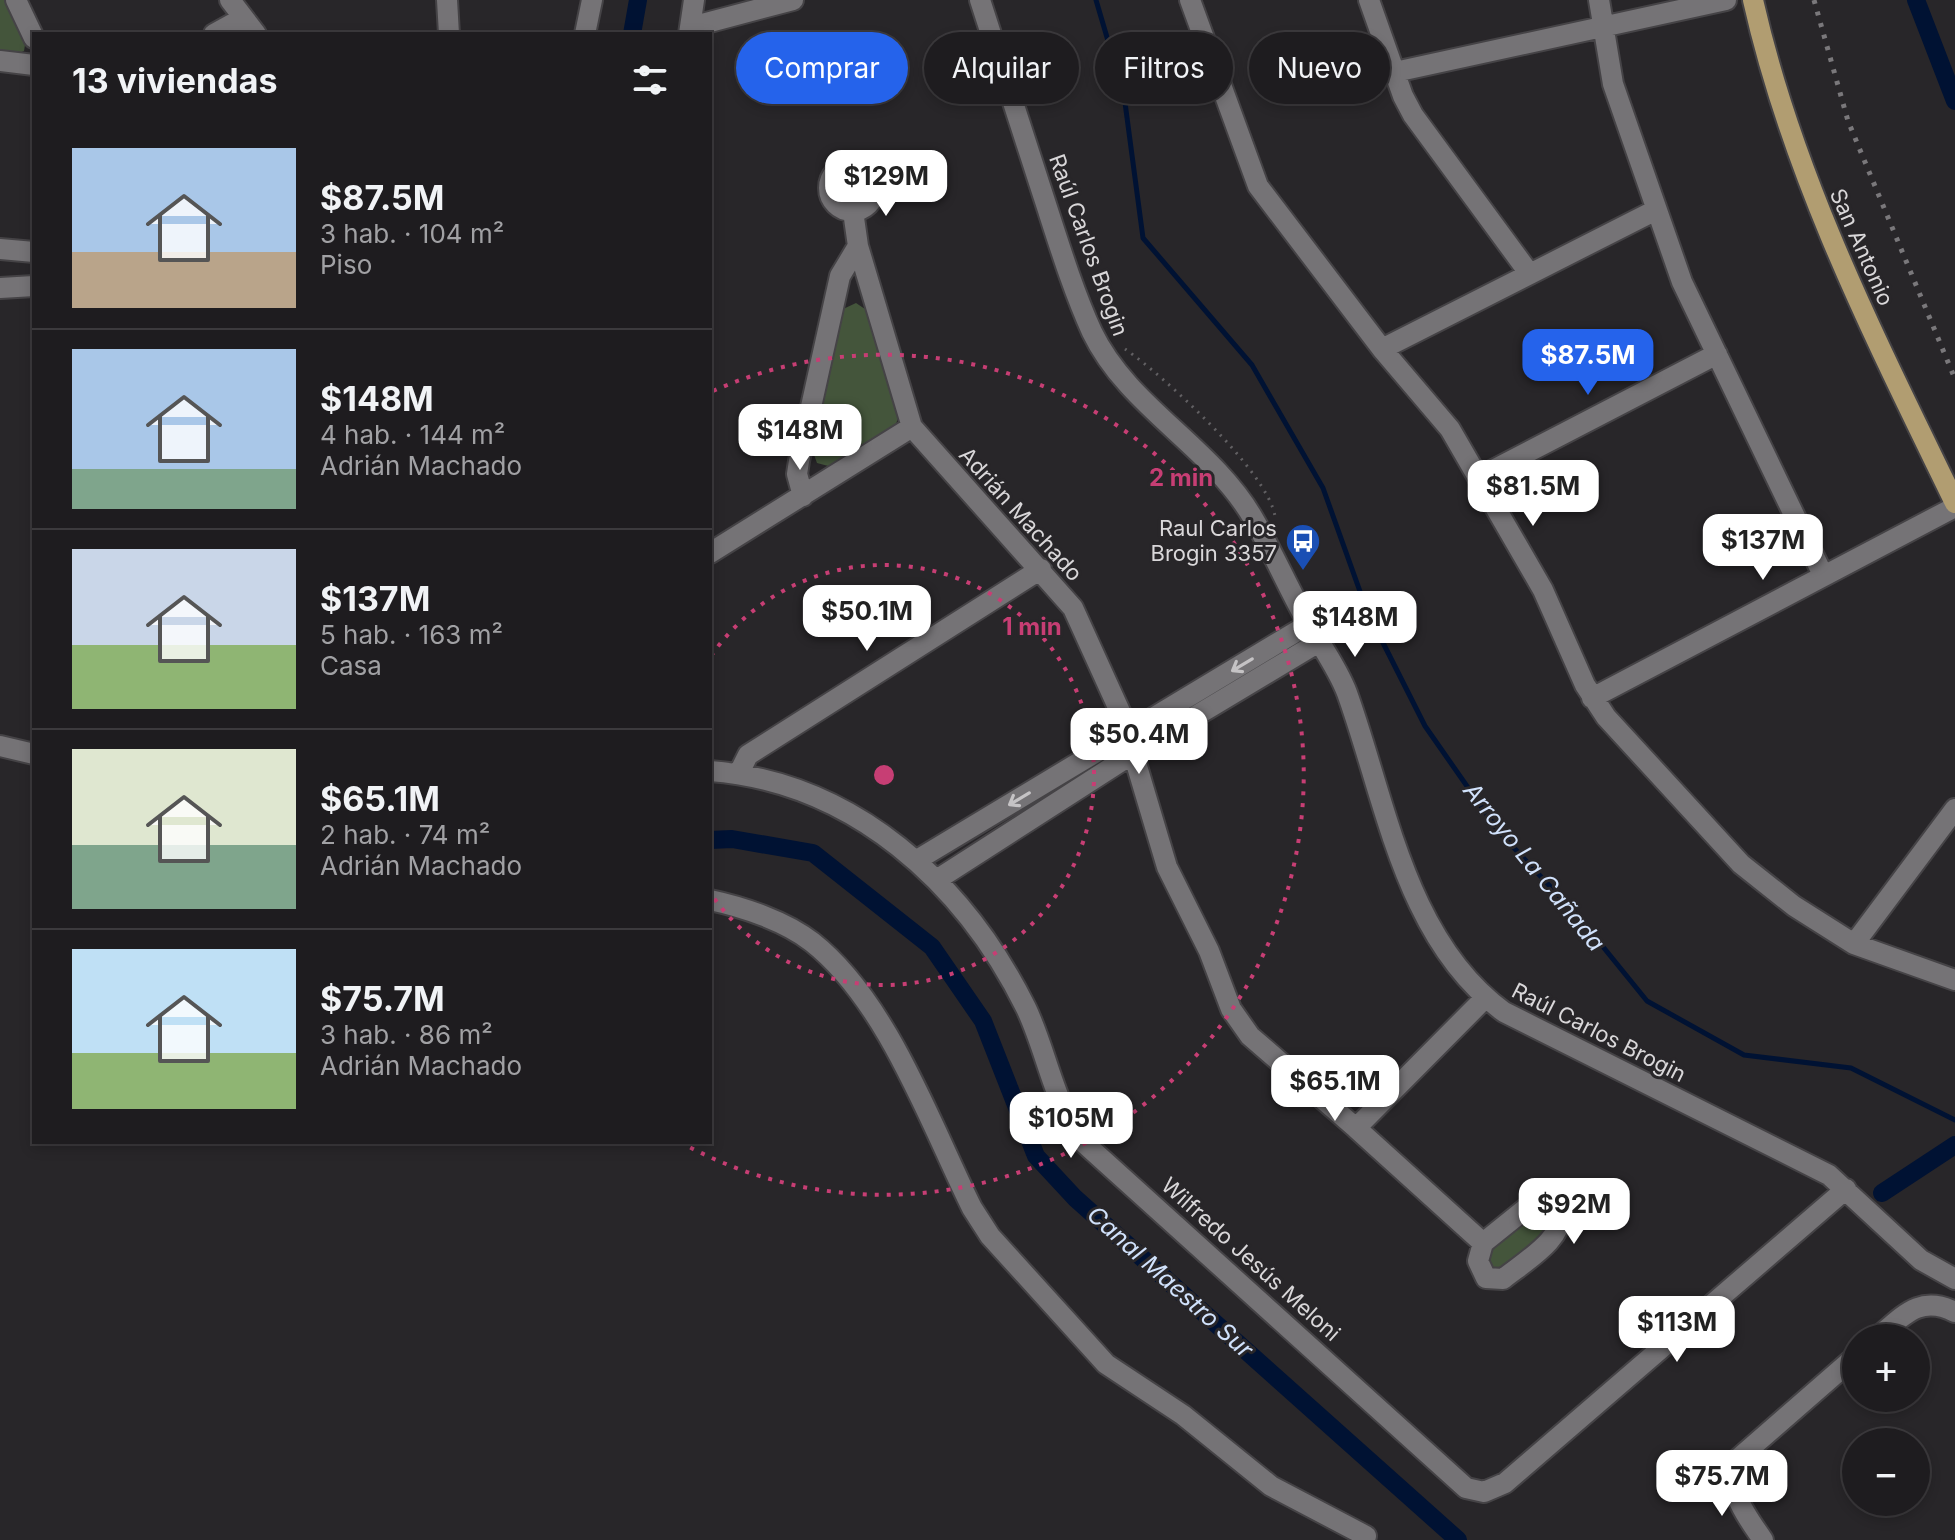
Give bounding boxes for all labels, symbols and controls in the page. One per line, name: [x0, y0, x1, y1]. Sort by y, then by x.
chip: Comprar: [736, 32, 908, 104]
chip: Alquilar: [924, 32, 1079, 104]
chip: Filtros: [1095, 32, 1233, 104]
chip: Nuevo: [1249, 32, 1390, 104]
icon: filters: [628, 58, 672, 102]
text: 13 viviendas: [72, 60, 278, 101]
pin: $129M: [830, 150, 942, 218]
street label: Raúl Carlos Brogin: [1044, 151, 1134, 339]
text: $129M: [843, 160, 929, 191]
text: $87.5M: [320, 177, 444, 218]
icon: home: [136, 180, 232, 276]
street label: San Antonio: [1825, 184, 1899, 310]
text: 3 hab. · 104 m²: [320, 218, 504, 249]
text: Piso: [320, 249, 372, 280]
pin: $87.5M: [1523, 329, 1653, 397]
text: $87.5M: [1540, 339, 1636, 370]
text: $148M: [320, 378, 434, 419]
icon: home: [136, 381, 232, 477]
pin: $148M: [744, 404, 856, 472]
text: $148M: [757, 414, 843, 445]
text: 4 hab. · 144 m²: [320, 419, 505, 450]
street label: Adrián Machado: [954, 442, 1088, 586]
text: Adrián Machado: [320, 450, 522, 481]
pin: $81.5M: [1468, 460, 1598, 528]
text: 2 min: [1149, 463, 1213, 492]
text: $81.5M: [1486, 470, 1580, 501]
pin: $137M: [1707, 514, 1819, 582]
place label: Raul Carlos Brogin 3357: [1150, 515, 1277, 566]
bus stop icon: Raul Carlos Brogin 3357: [1284, 522, 1322, 572]
text: $137M: [1721, 524, 1805, 555]
text: $137M: [320, 578, 430, 619]
icon: home: [136, 581, 232, 677]
pin: $50.1M: [802, 585, 932, 653]
pin: $148M: [1299, 591, 1411, 659]
text: $50.1M: [821, 595, 913, 626]
text: $148M: [1312, 601, 1398, 632]
text: 1 min: [1002, 612, 1062, 641]
text: 5 hab. · 163 m²: [320, 619, 503, 650]
text: Casa: [320, 650, 382, 681]
one-way arrow: [1231, 657, 1254, 673]
pin: $50.4M: [1074, 708, 1204, 776]
text: $50.4M: [1089, 718, 1189, 749]
centre of rings: [870, 761, 898, 789]
water label: Arroyo La Cañada: [1457, 776, 1611, 957]
text: $65.1M: [320, 778, 440, 819]
icon: home: [136, 781, 232, 877]
one-way arrow: [1008, 791, 1031, 807]
text: 2 hab. · 74 m²: [320, 819, 490, 850]
text: Adrián Machado: [320, 850, 522, 881]
street label: Raúl Carlos Brogin: [1508, 977, 1690, 1087]
text: $75.7M: [320, 978, 445, 1019]
icon: home: [136, 981, 232, 1077]
text: 3 hab. · 86 m²: [320, 1019, 493, 1050]
text: Adrián Machado: [320, 1050, 522, 1081]
pin: $65.1M: [1270, 1055, 1400, 1123]
text: $65.1M: [1289, 1065, 1381, 1096]
pin: $105M: [1015, 1092, 1127, 1160]
text: $105M: [1028, 1102, 1114, 1133]
street label: Wilfredo Jesús Meloni: [1156, 1172, 1346, 1346]
pin: $92M: [1527, 1178, 1621, 1246]
text: $92M: [1537, 1188, 1611, 1219]
water label: Canal Maestro Sur: [1082, 1200, 1260, 1364]
pin: $113M: [1621, 1296, 1733, 1364]
text: $113M: [1637, 1306, 1717, 1337]
map controls: [1842, 1324, 1930, 1516]
button: +: [1842, 1324, 1930, 1412]
button: −: [1842, 1428, 1930, 1516]
pin: $75.7M: [1657, 1450, 1787, 1518]
text: $75.7M: [1674, 1460, 1770, 1491]

